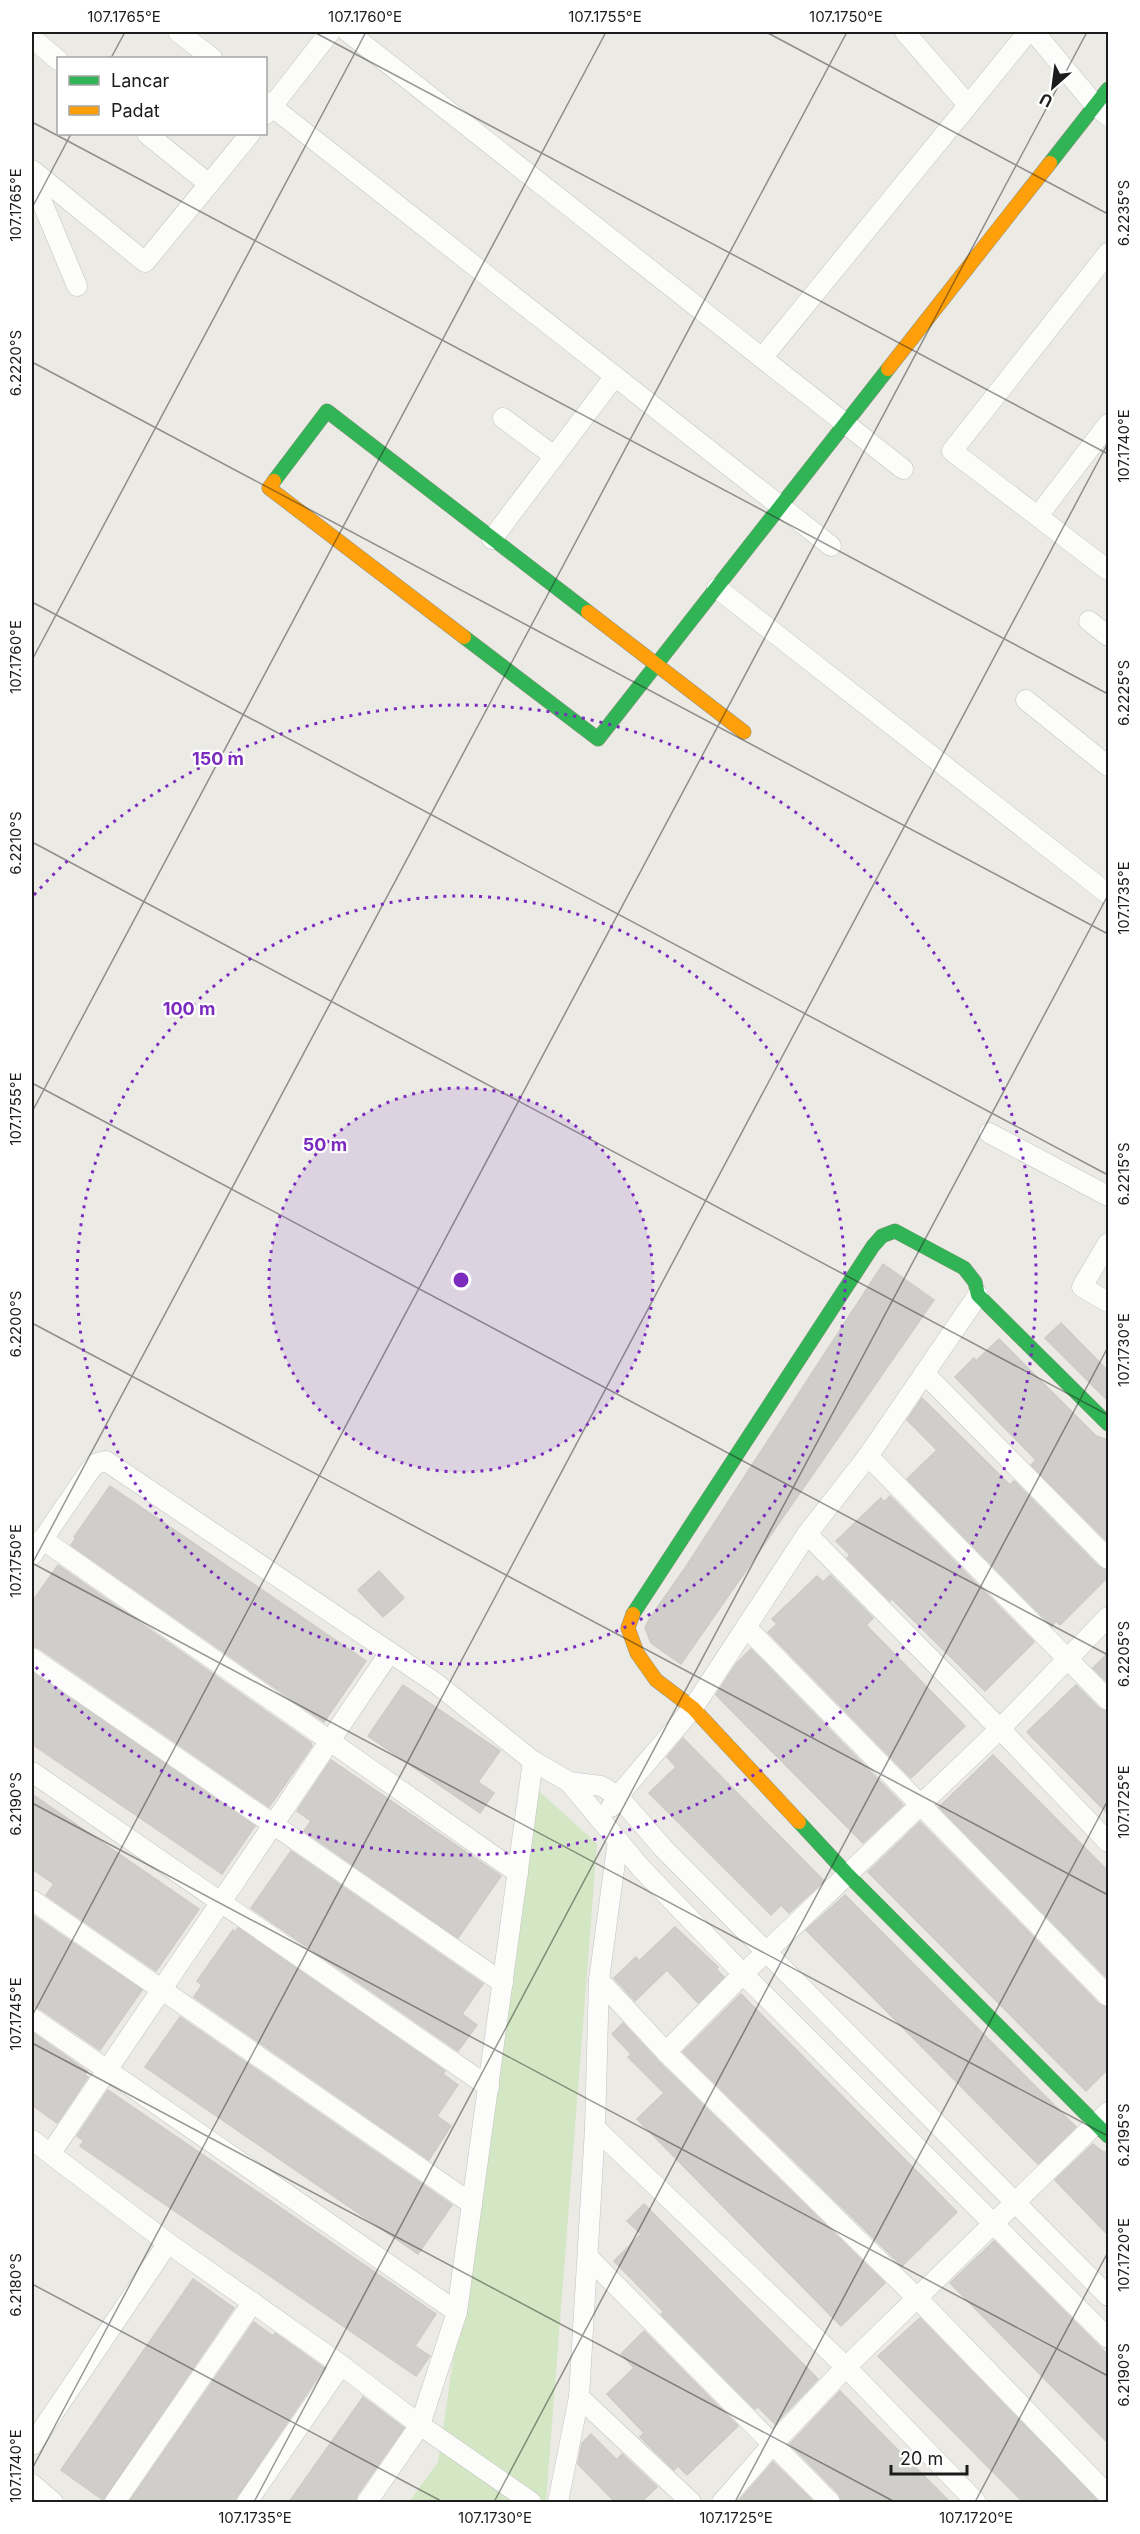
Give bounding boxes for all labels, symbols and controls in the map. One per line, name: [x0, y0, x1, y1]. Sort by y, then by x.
text: 107.1765°E: [87, 7, 161, 26]
text: 107.1760°E: [328, 7, 402, 26]
text: 107.1755°E: [568, 7, 642, 26]
text: 107.1750°E: [809, 7, 883, 26]
legend: [57, 57, 267, 135]
north arrow: [1023, 57, 1083, 117]
text: Lancar: [111, 70, 169, 91]
text: U: [1036, 89, 1056, 112]
text: Padat: [111, 100, 160, 121]
text: 107.1765°E: [6, 168, 25, 242]
text: 6.2235°S: [1114, 180, 1133, 246]
text: 6.2220°S: [6, 330, 25, 396]
text: 107.1740°E: [1114, 409, 1133, 483]
text: 107.1760°E: [6, 620, 25, 694]
text: 6.2225°S: [1114, 660, 1133, 726]
text: 150 m: [192, 748, 244, 769]
text: 6.2210°S: [6, 811, 25, 875]
text: 107.1735°E: [1114, 861, 1133, 935]
text: 100 m: [163, 998, 215, 1019]
text: 107.1755°E: [6, 1072, 25, 1146]
text: 50 m: [303, 1134, 347, 1155]
text: 6.2215°S: [1114, 1142, 1133, 1206]
centre of rings: [451, 1270, 471, 1290]
text: 6.2200°S: [6, 1291, 25, 1357]
text: 107.1730°E: [1114, 1313, 1133, 1387]
text: 107.1750°E: [6, 1524, 25, 1598]
text: 6.2205°S: [1114, 1621, 1133, 1687]
text: 107.1725°E: [1114, 1765, 1133, 1839]
text: 6.2190°S: [6, 1772, 25, 1836]
text: 107.1745°E: [6, 1977, 25, 2051]
text: 6.2195°S: [1114, 2103, 1133, 2167]
text: 107.1720°E: [1114, 2218, 1133, 2292]
text: 6.2180°S: [6, 2253, 25, 2317]
text: 6.2190°S: [1114, 2343, 1133, 2407]
text: 107.1740°E: [6, 2429, 25, 2503]
scale bar: [891, 2438, 968, 2476]
text: 20 m: [900, 2448, 943, 2469]
text: 107.1735°E: [218, 2508, 292, 2527]
text: 107.1730°E: [458, 2508, 532, 2527]
text: 107.1725°E: [699, 2508, 773, 2527]
text: 107.1720°E: [939, 2508, 1013, 2527]

